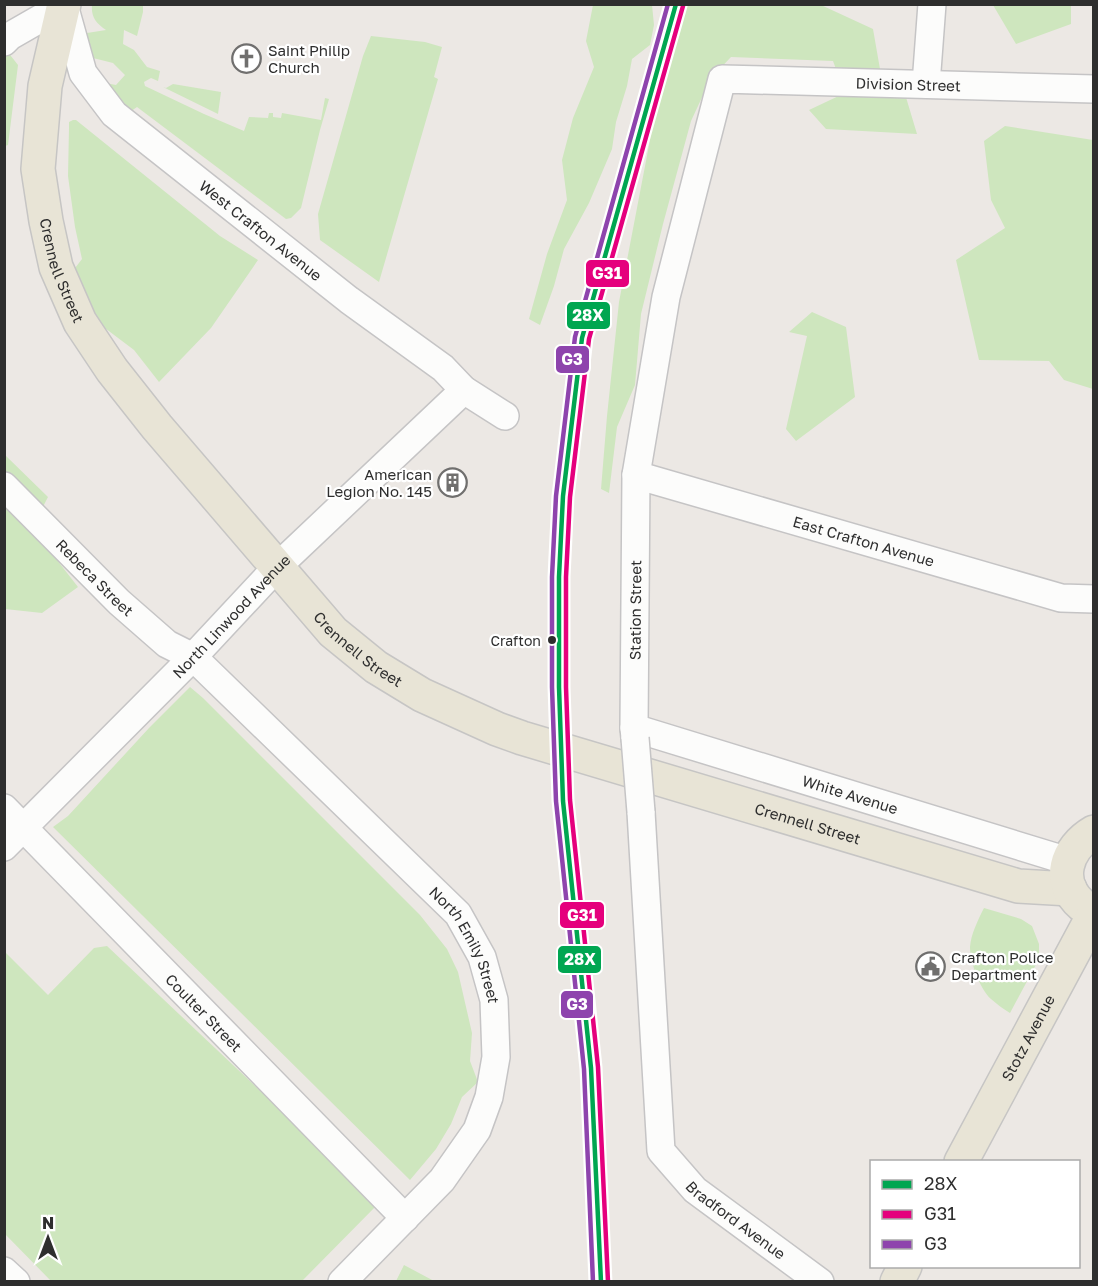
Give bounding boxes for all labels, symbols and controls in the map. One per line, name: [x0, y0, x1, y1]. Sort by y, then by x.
place label: Saint Philip Church: [268, 41, 350, 76]
church icon: Saint Philip Church: [231, 43, 263, 75]
street label: Division Street: [855, 74, 961, 94]
street label: West Crafton Avenue: [196, 176, 326, 284]
street label: Crennell Street: [37, 216, 88, 325]
line badge: G31: [585, 259, 630, 288]
text: G31: [592, 263, 622, 283]
line badge: 28X: [566, 301, 611, 330]
text: 28X: [572, 305, 604, 325]
line badge: G3: [555, 345, 590, 374]
text: G3: [561, 349, 583, 369]
place label: American Legion No. 145: [326, 465, 432, 500]
building icon: American Legion No. 145: [437, 467, 469, 499]
street label: East Crafton Avenue: [791, 512, 937, 570]
street label: Rebeca Street: [53, 535, 137, 620]
street label: North Linwood Avenue: [169, 550, 294, 682]
street label: Station Street: [626, 560, 644, 660]
street label: Crennell Street: [310, 608, 406, 690]
place label: Crafton: [490, 632, 541, 649]
marker: Crafton: [546, 634, 558, 646]
street label: White Avenue: [800, 771, 900, 817]
street label: Crennell Street: [753, 799, 863, 848]
street label: North Emily Street: [426, 883, 503, 1004]
line badge: G31: [559, 901, 605, 929]
text: G31: [567, 905, 597, 925]
line badge: 28X: [557, 945, 602, 974]
place label: Crafton Police Department: [951, 948, 1054, 983]
text: 28X: [564, 949, 596, 969]
public building icon: Crafton Police Department: [914, 950, 946, 982]
street label: Coulter Street: [162, 970, 246, 1055]
line badge: G3: [560, 990, 594, 1019]
street label: Stotz Avenue: [997, 991, 1058, 1084]
text: G3: [566, 994, 588, 1014]
legend: [870, 1160, 1080, 1268]
text: 28X: [924, 1172, 957, 1194]
street label: Bradford Avenue: [682, 1177, 790, 1263]
text: G31: [924, 1202, 956, 1224]
north arrow: [18, 1208, 78, 1268]
text: N: [42, 1213, 54, 1233]
text: G3: [924, 1232, 947, 1254]

